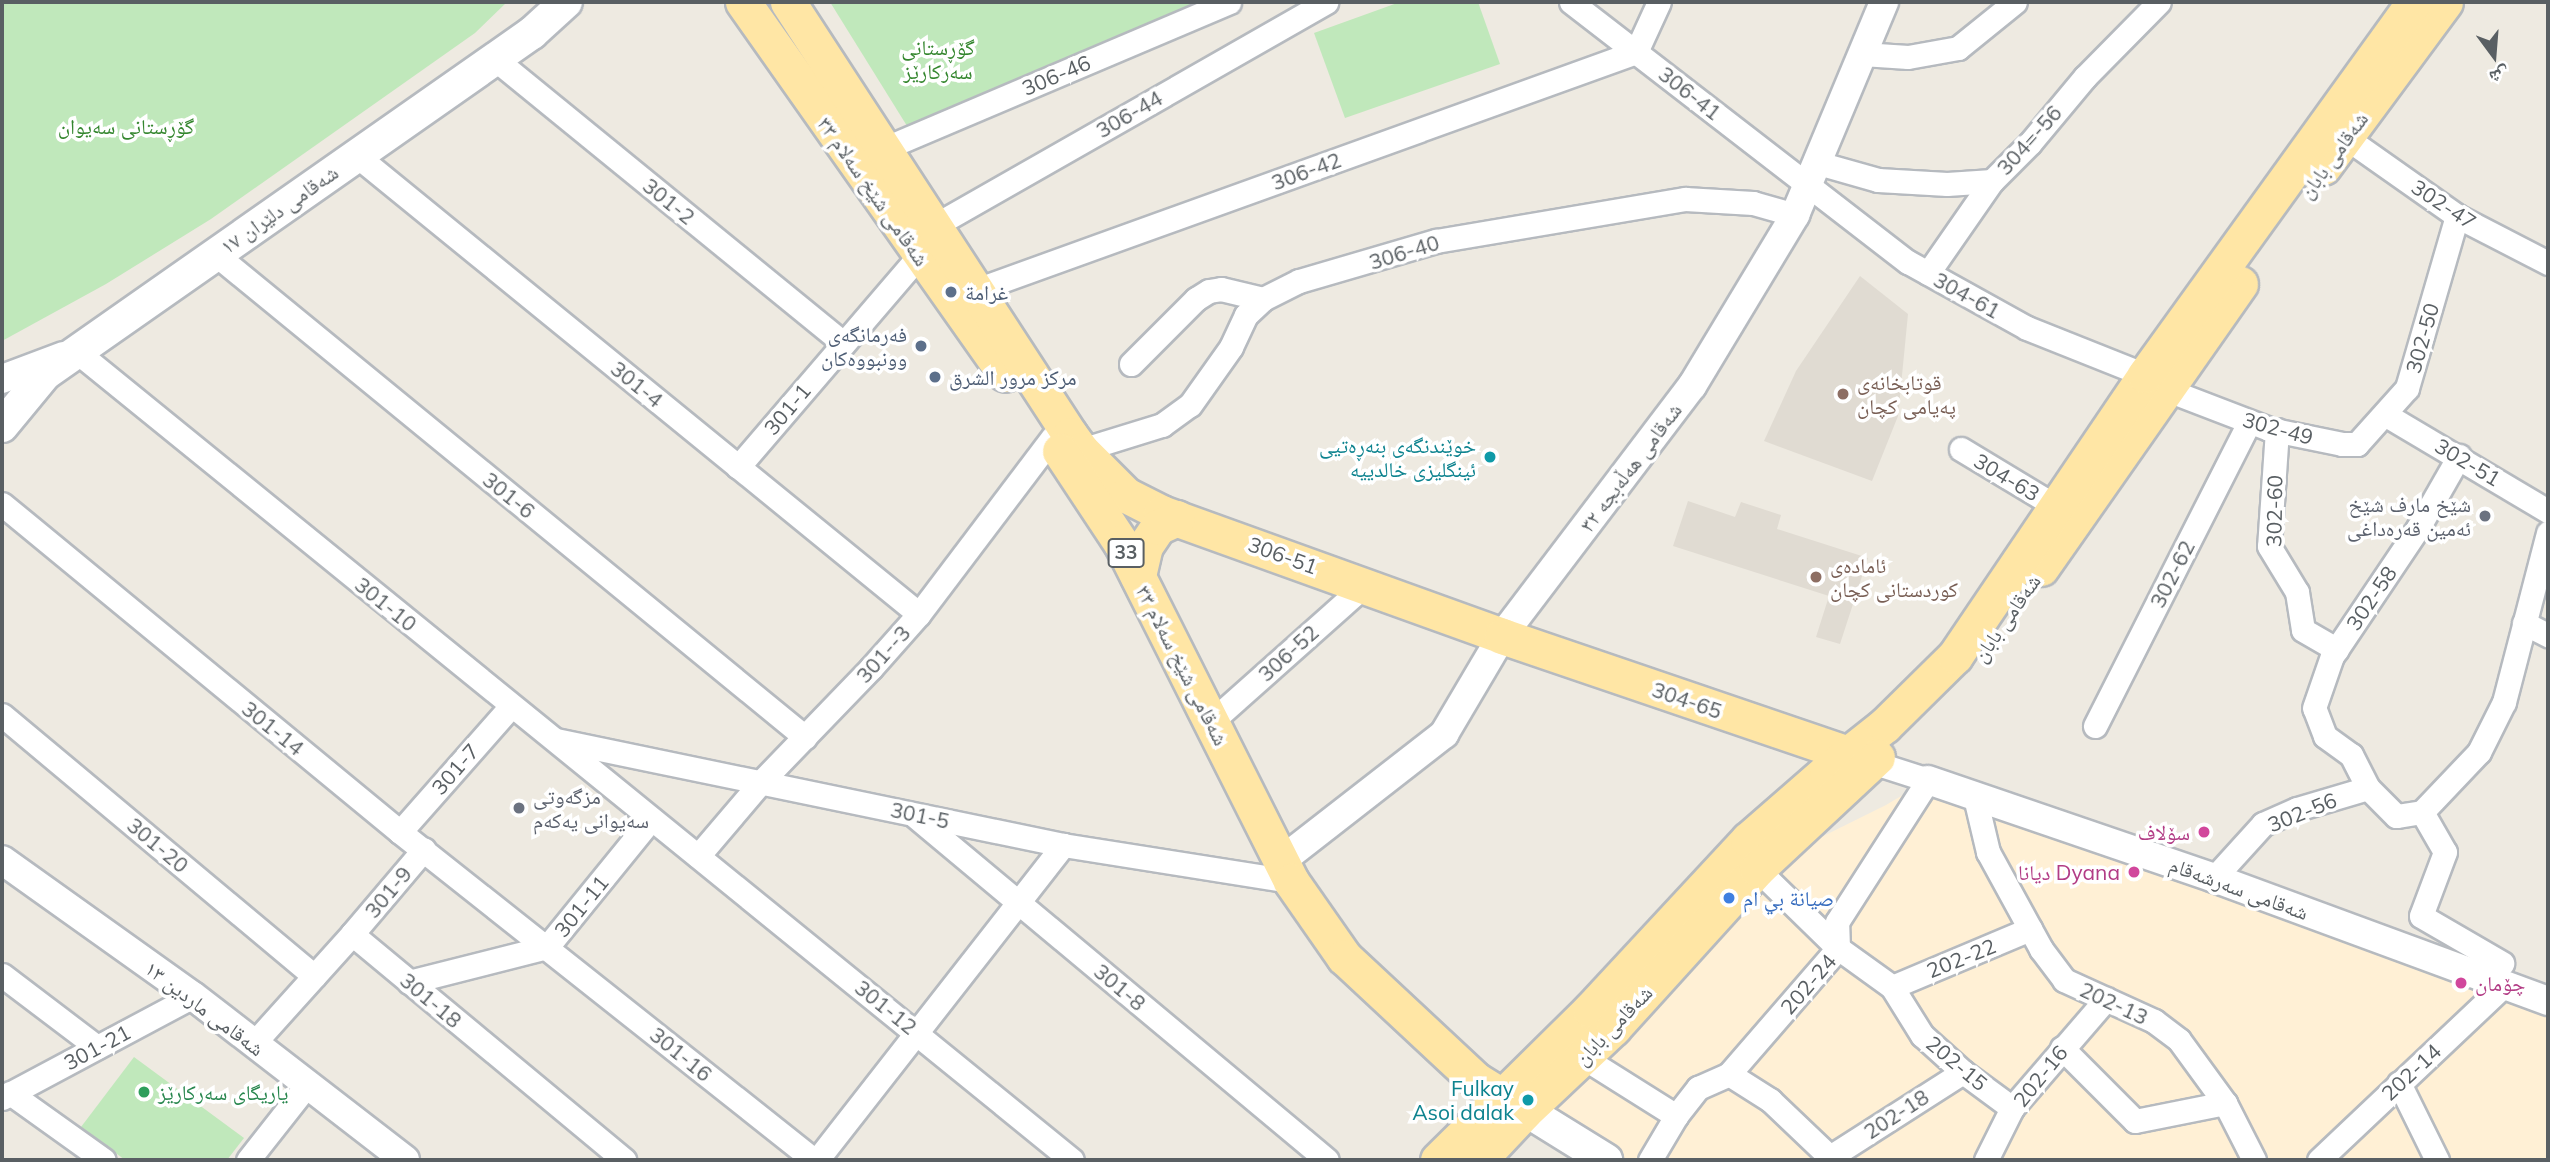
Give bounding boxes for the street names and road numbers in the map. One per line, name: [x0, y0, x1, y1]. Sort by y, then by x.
street label: 306-46: [1018, 49, 1094, 101]
street label: 306-41: [1654, 61, 1726, 125]
street label: 306-44: [1092, 85, 1166, 143]
street label: 304=-56: [1991, 100, 2067, 180]
street label: شەقامی بابان: [2293, 107, 2373, 203]
street label: شەقامی شێخ سەلام ٣٣: [813, 111, 935, 271]
street label: 306-42: [1268, 147, 1344, 195]
street label: شەقامی دلێران ١٧: [215, 159, 343, 259]
street label: 301-2: [638, 173, 700, 229]
street label: 302-47: [2407, 174, 2481, 234]
street label: 306-40: [1366, 229, 1442, 275]
street label: 304-61: [1929, 267, 2005, 323]
street label: 302-50: [2400, 300, 2444, 376]
street label: 301-4: [606, 356, 668, 412]
street label: 301-1: [758, 378, 816, 440]
street label: شەقامی هەڵەبجە ٣٢: [1573, 398, 1687, 536]
street label: 302-49: [2240, 407, 2316, 449]
street label: 302-51: [2431, 433, 2505, 491]
street label: 304-63: [1970, 448, 2044, 506]
street label: 301-6: [478, 467, 540, 523]
street label: 302-60: [2261, 475, 2287, 547]
street label: 306-51: [1245, 531, 1321, 579]
street label: 302-62: [2144, 536, 2200, 612]
road number: 33: [1107, 538, 1145, 568]
street label: 302-58: [2340, 561, 2402, 635]
street label: شەقامی بابان: [1967, 569, 2045, 667]
street label: 301-10: [350, 572, 422, 636]
street label: شەقامی شێخ سەلام ٣٣: [1132, 581, 1234, 749]
street label: 301--3: [851, 620, 915, 688]
street label: 306-52: [1253, 620, 1323, 686]
street label: 304-65: [1649, 676, 1725, 724]
street label: 301-14: [237, 696, 309, 760]
street label: 301-7: [426, 738, 484, 800]
street label: 302-56: [2264, 787, 2340, 837]
street label: 301-5: [888, 797, 952, 833]
street label: 301-20: [122, 812, 194, 878]
street label: شەقامی سەرشەقام: [2166, 851, 2312, 925]
street label: 301-9: [359, 861, 417, 923]
street label: 301-11: [549, 870, 613, 942]
street label: 202-22: [1923, 933, 1999, 983]
street label: 202-24: [1775, 949, 1841, 1019]
street label: شەقامی ماردین ١٣: [141, 955, 269, 1061]
street label: 301-8: [1089, 958, 1151, 1016]
street label: 301-18: [395, 967, 467, 1033]
street label: 301-12: [850, 975, 922, 1039]
street label: 202-13: [2076, 976, 2152, 1030]
street label: شەقامی بابان: [1569, 980, 1657, 1070]
street label: 301-21: [59, 1019, 135, 1075]
street label: 301-16: [645, 1022, 717, 1086]
street label: 202-15: [1921, 1030, 1993, 1096]
street label: 202-14: [2376, 1038, 2446, 1106]
street label: 202-16: [2008, 1040, 2072, 1112]
street label: 202-18: [1859, 1084, 1933, 1144]

